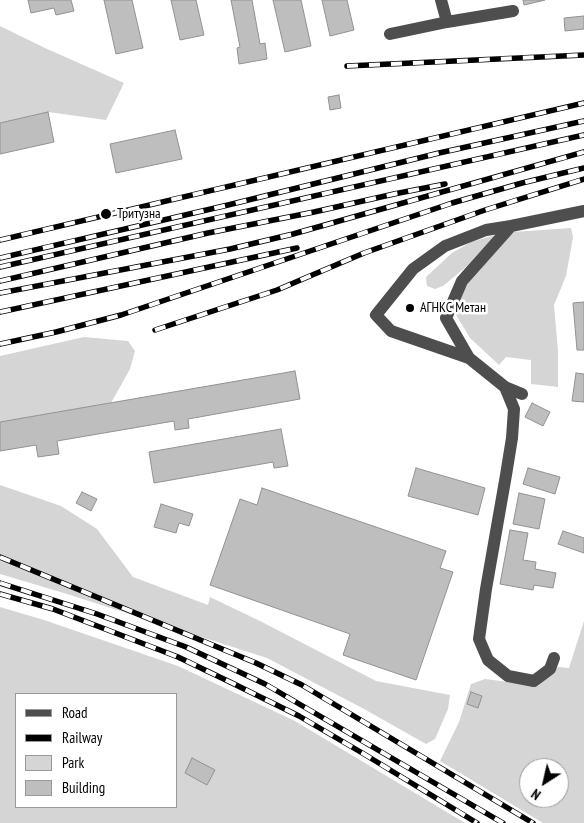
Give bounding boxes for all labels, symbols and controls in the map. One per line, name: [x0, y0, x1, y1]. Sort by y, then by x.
place label: Тритузна: [117, 206, 161, 222]
marker: Тритузна: [99, 207, 113, 221]
place label: АГНКС Метан: [420, 300, 486, 316]
marker: АГНКС Метан: [404, 302, 416, 314]
legend: [15, 693, 178, 808]
text: Road: [62, 703, 88, 722]
text: Railway: [62, 728, 102, 747]
text: Park: [62, 753, 84, 772]
north arrow: [519, 758, 569, 808]
text: Building: [62, 778, 105, 797]
text: N: [528, 785, 544, 804]

